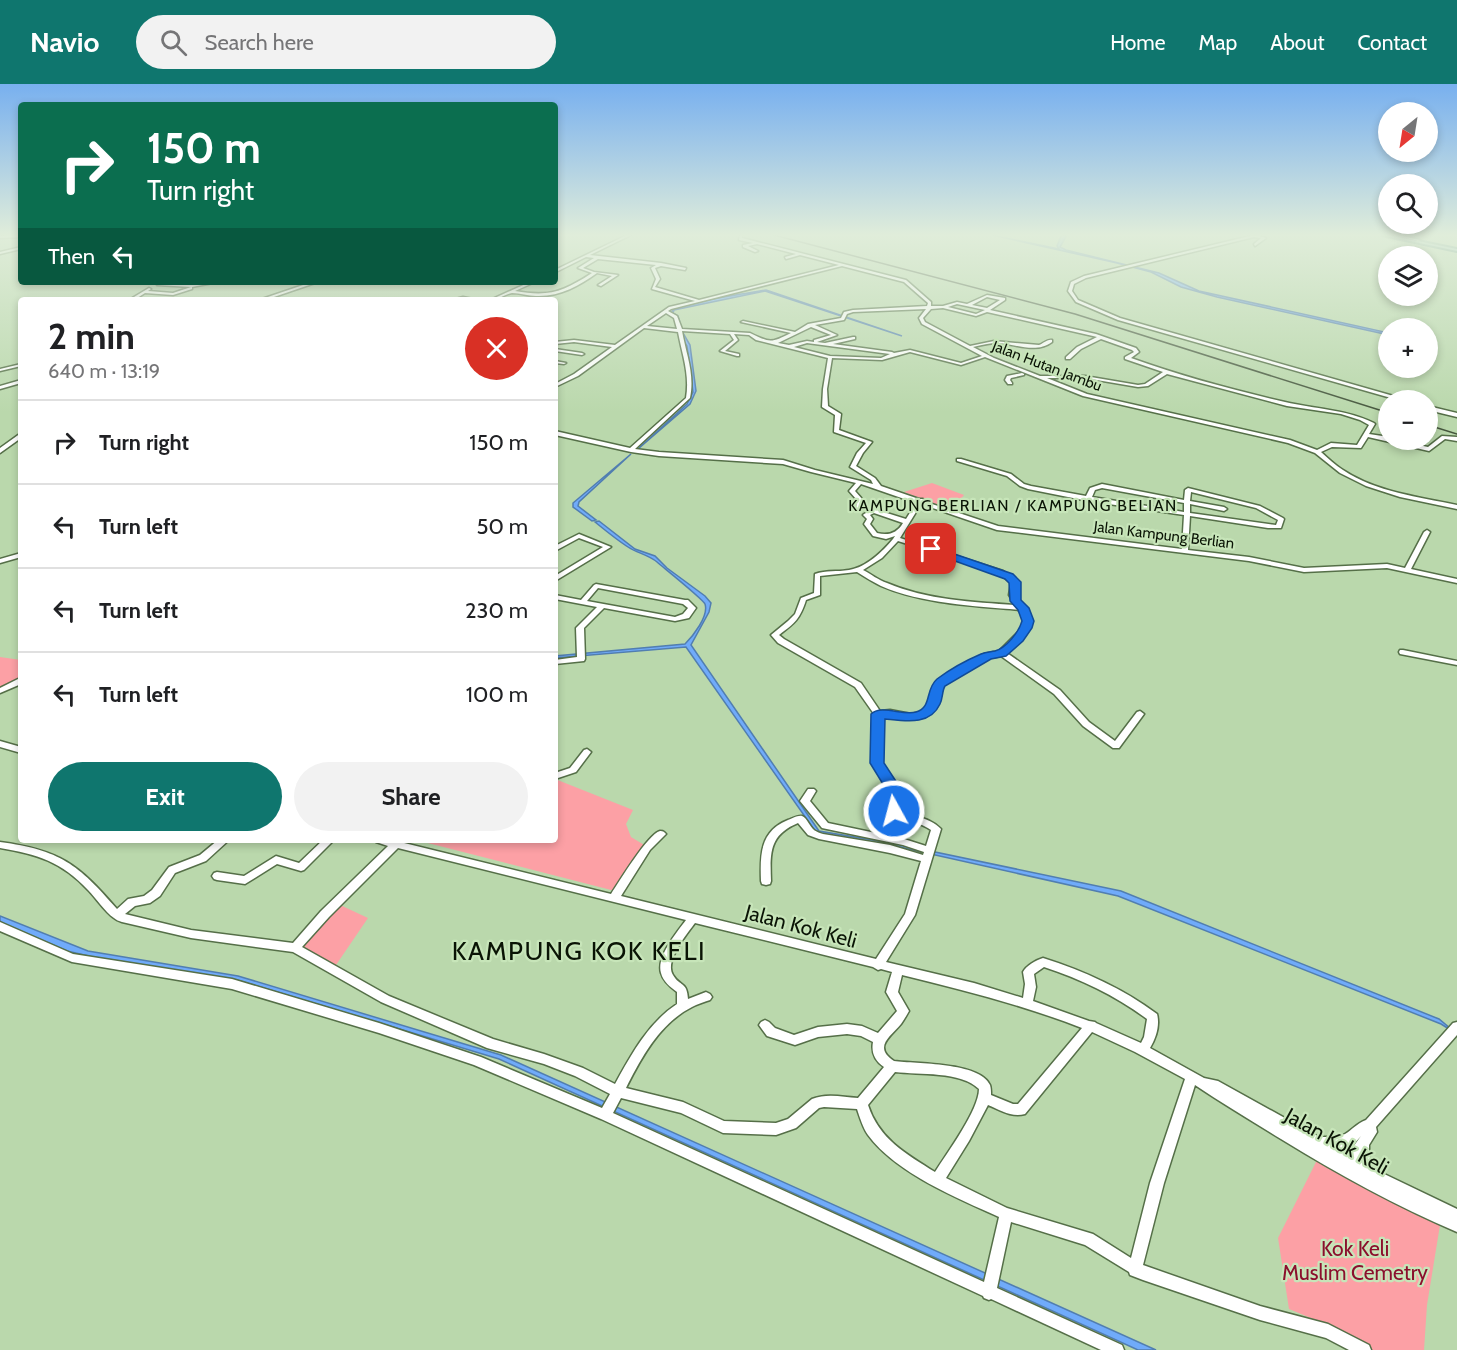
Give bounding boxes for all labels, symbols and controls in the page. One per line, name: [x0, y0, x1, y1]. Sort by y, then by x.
search box: [136, 15, 556, 69]
text: Navio: [30, 25, 100, 59]
icon: search: [157, 26, 190, 59]
text: Search here: [205, 29, 314, 56]
text: Home: [1110, 30, 1166, 55]
text: Map: [1199, 30, 1237, 55]
text: About: [1270, 30, 1324, 55]
text: Contact: [1357, 30, 1427, 55]
north arrow: [1378, 102, 1438, 162]
map controls: [1378, 102, 1438, 450]
text: 150 m: [147, 122, 261, 174]
icon: right: [48, 126, 126, 204]
text: Turn right: [147, 174, 254, 207]
button: search: [1378, 174, 1438, 234]
icon: left: [107, 240, 140, 273]
text: Then: [48, 243, 95, 270]
button: layers: [1378, 246, 1438, 306]
text: 2 min: [48, 314, 135, 358]
button: close: [465, 317, 528, 380]
button: +: [1378, 318, 1438, 378]
street label: Jalan Hutan Jambu: [989, 336, 1104, 395]
text: 640 m · 13:19: [48, 359, 160, 383]
button: −: [1378, 390, 1438, 450]
icon: right: [48, 426, 81, 459]
text: Turn right: [99, 429, 189, 456]
text: 150 m: [469, 429, 528, 456]
district label: KAMPUNG BERLIAN / KAMPUNG BELIAN: [848, 496, 1178, 515]
icon: left: [48, 510, 81, 543]
text: Turn left: [99, 513, 178, 540]
text: 50 m: [476, 513, 528, 540]
street label: Jalan Kampung Berlian: [1092, 517, 1235, 553]
pin: [905, 523, 956, 574]
icon: arrive: [914, 532, 947, 565]
icon: left: [48, 594, 81, 627]
text: Turn left: [99, 597, 178, 624]
text: 230 m: [465, 597, 528, 624]
icon: left: [48, 678, 81, 711]
text: Turn left: [99, 681, 178, 708]
text: 100 m: [466, 681, 528, 708]
button: Exit: [48, 762, 282, 831]
button: Share: [294, 762, 528, 831]
position arrow: [862, 779, 926, 843]
street label: Jalan Kok Keli: [741, 899, 860, 953]
district label: KAMPUNG KOK KELI: [452, 935, 706, 967]
street label: Jalan Kok Keli: [1280, 1102, 1393, 1180]
park label: Kok Keli Muslim Cemetry: [1282, 1236, 1428, 1285]

